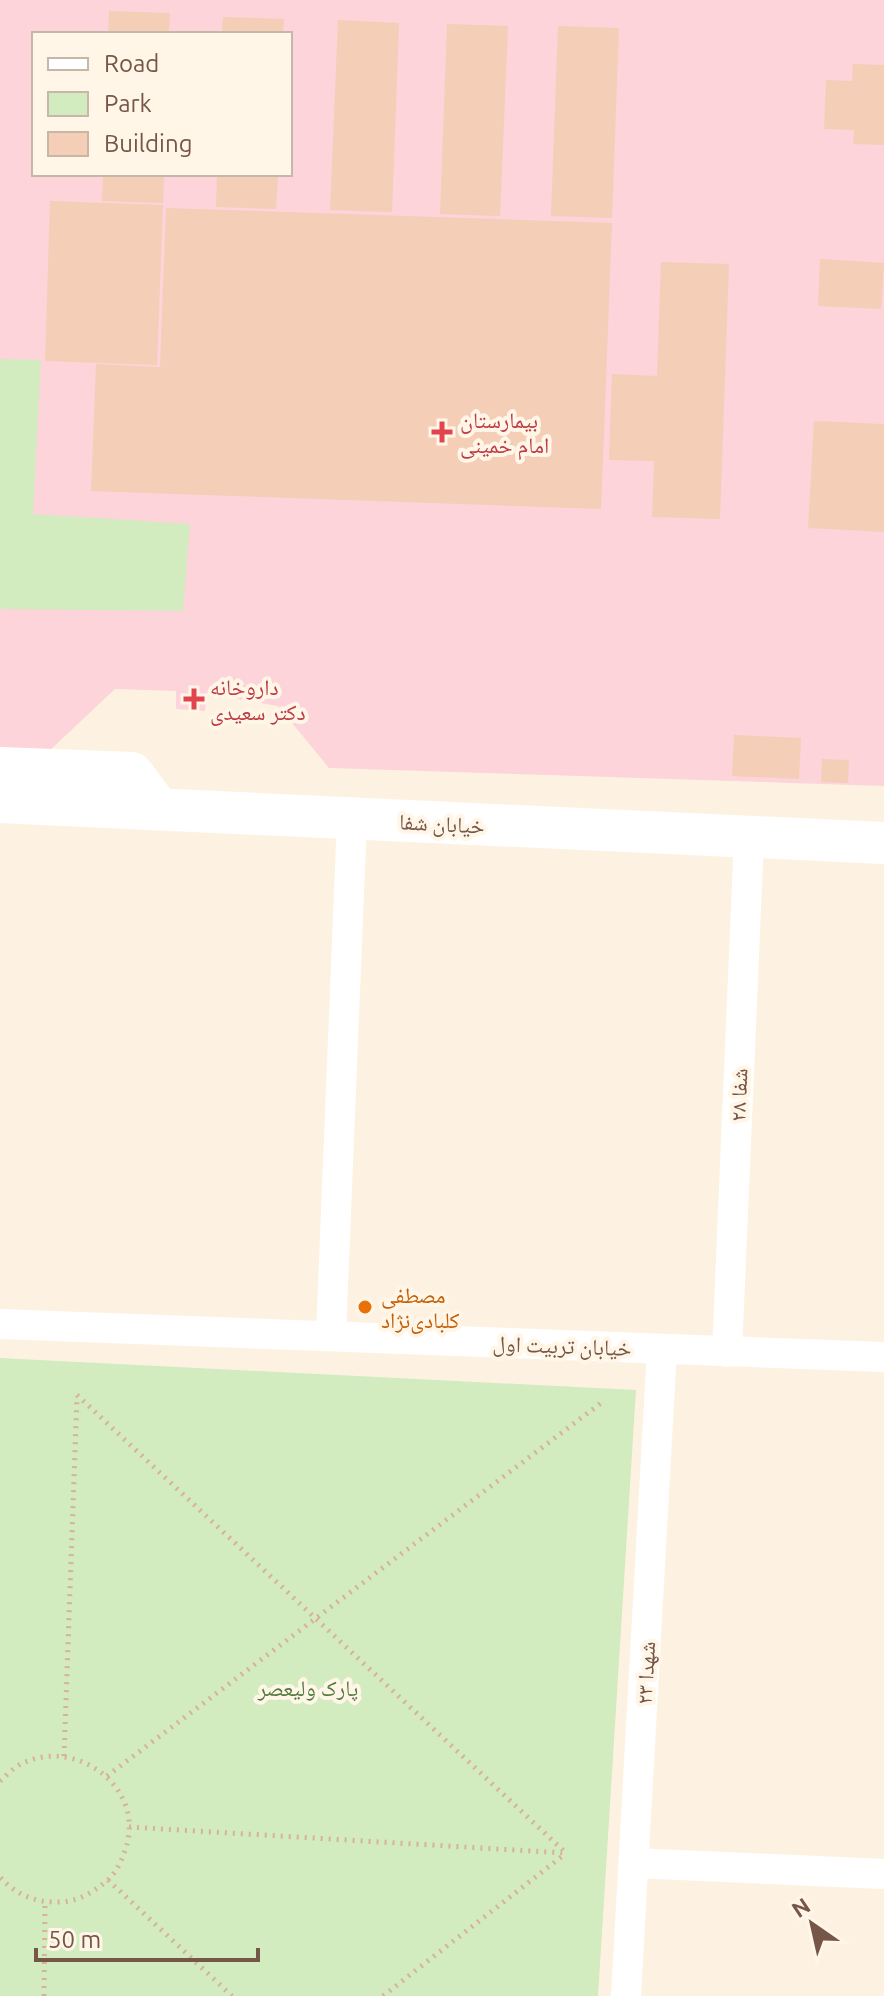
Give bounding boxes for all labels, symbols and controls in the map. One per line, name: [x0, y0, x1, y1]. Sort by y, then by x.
legend: [32, 32, 292, 176]
text: Road: [104, 50, 159, 77]
text: Park: [104, 90, 152, 117]
text: Building: [104, 130, 192, 157]
place label: بیمارستان امام خمینی: [460, 407, 549, 460]
marker: بیمارستان امام خمینی: [431, 421, 453, 443]
place label: داروخانه دکتر سعیدی: [210, 674, 306, 726]
marker: داروخانه دکتر سعیدی: [185, 690, 203, 708]
street label: خیابان شفا: [399, 808, 485, 840]
street label: شفا ۲۸: [725, 1068, 751, 1122]
place label: مصطفی کلبادی‌نژاد: [381, 1282, 460, 1334]
marker: مصطفی کلبادی‌نژاد: [356, 1298, 374, 1316]
street label: خیابان تربیت اول: [492, 1330, 632, 1362]
street label: شهدا ۲۳: [631, 1641, 660, 1705]
park label: پارک ولیعصر: [257, 1675, 358, 1702]
north arrow: [772, 1884, 852, 1964]
text: N: [787, 1892, 814, 1922]
scale bar: [36, 1912, 258, 1962]
text: 50 m: [48, 1926, 101, 1953]

